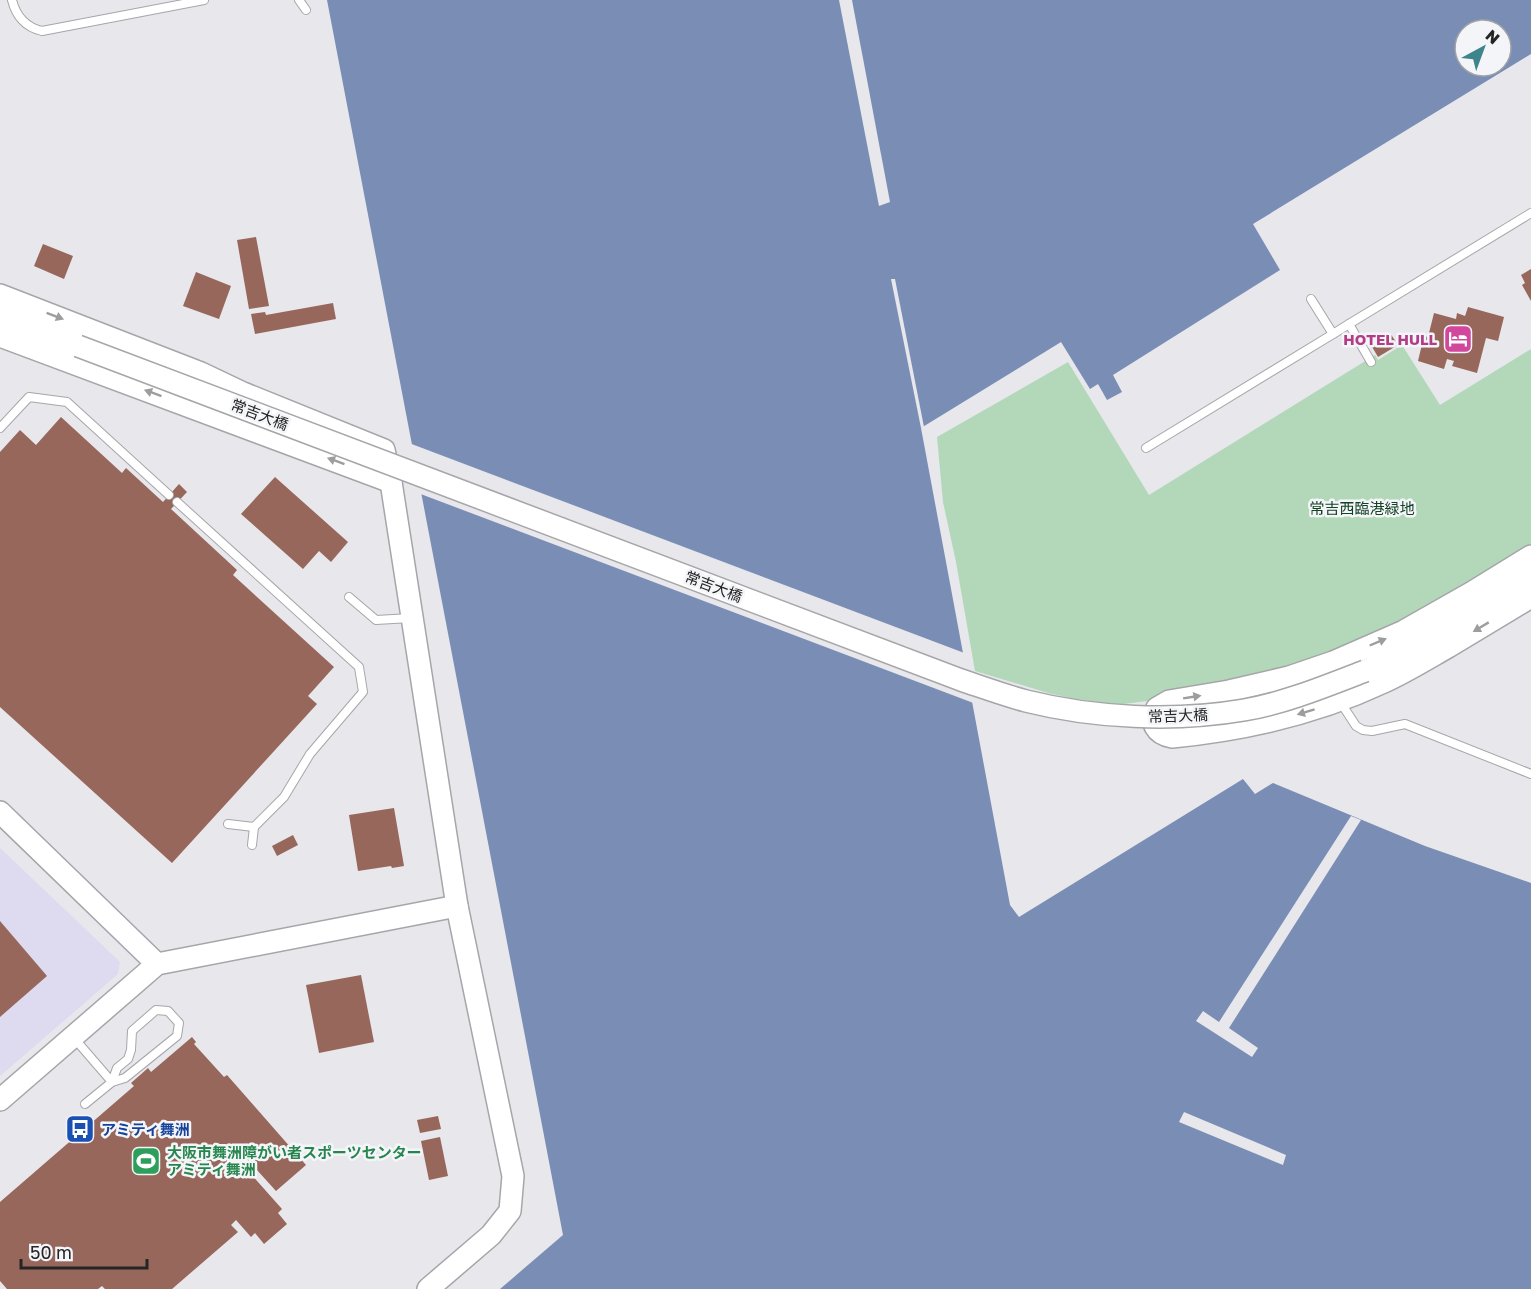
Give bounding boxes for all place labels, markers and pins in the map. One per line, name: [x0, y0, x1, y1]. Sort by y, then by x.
hotel icon: HOTEL HULL: [1442, 323, 1474, 355]
place label: HOTEL HULL: [1343, 330, 1437, 348]
bus stop icon: アミティ舞洲: [64, 1113, 96, 1145]
place label: アミティ舞洲: [101, 1120, 190, 1138]
place label: 大阪市舞洲障がい者スポーツセンター アミティ舞洲: [167, 1143, 422, 1178]
sports icon: 大阪市舞洲障がい者スポーツセンター アミティ舞洲: [130, 1145, 162, 1177]

